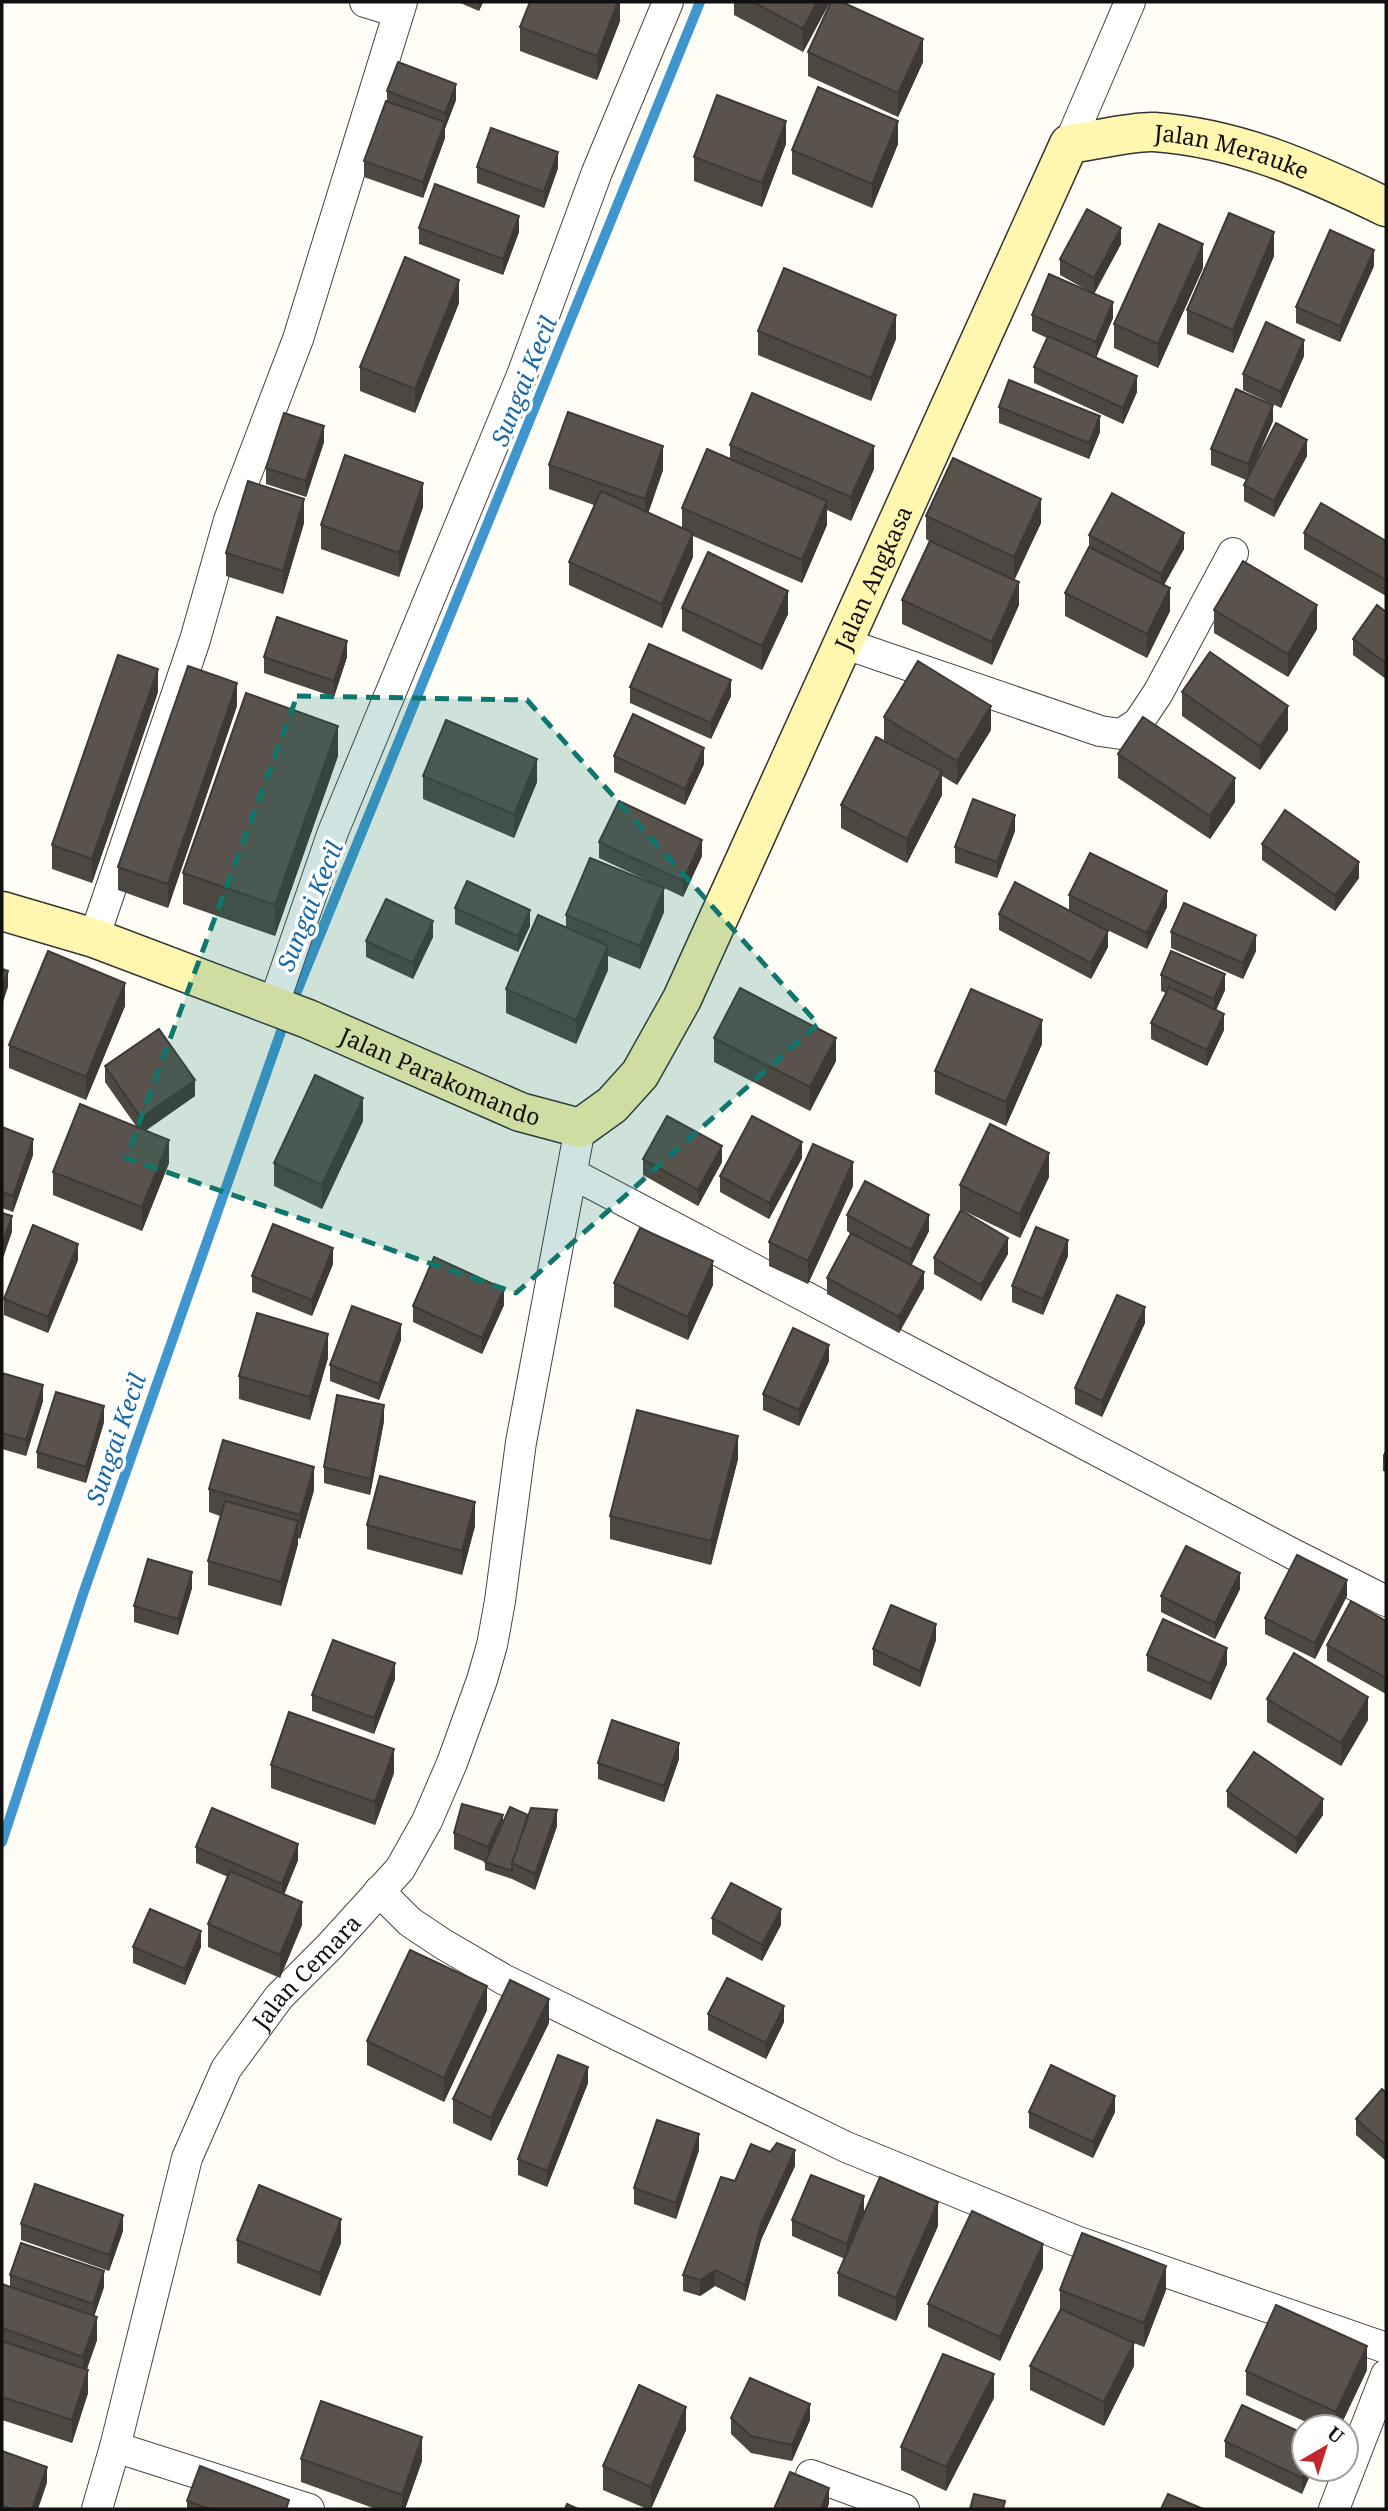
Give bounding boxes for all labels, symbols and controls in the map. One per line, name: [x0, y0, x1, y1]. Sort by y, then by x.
street label: Jalan Merauke: [1152, 116, 1314, 186]
water label: Sungai Kecil: [482, 311, 564, 451]
street label: Jalan Angkasa: [826, 500, 919, 656]
water label: Sungai Kecil: [268, 836, 350, 976]
street label: Jalan Parakomando: [334, 1019, 544, 1133]
water label: Sungai Kecil: [77, 1368, 153, 1509]
street label: Jalan Cemara: [244, 1907, 368, 2036]
north arrow: [1290, 2413, 1360, 2483]
text: U: [1322, 2420, 1349, 2449]

